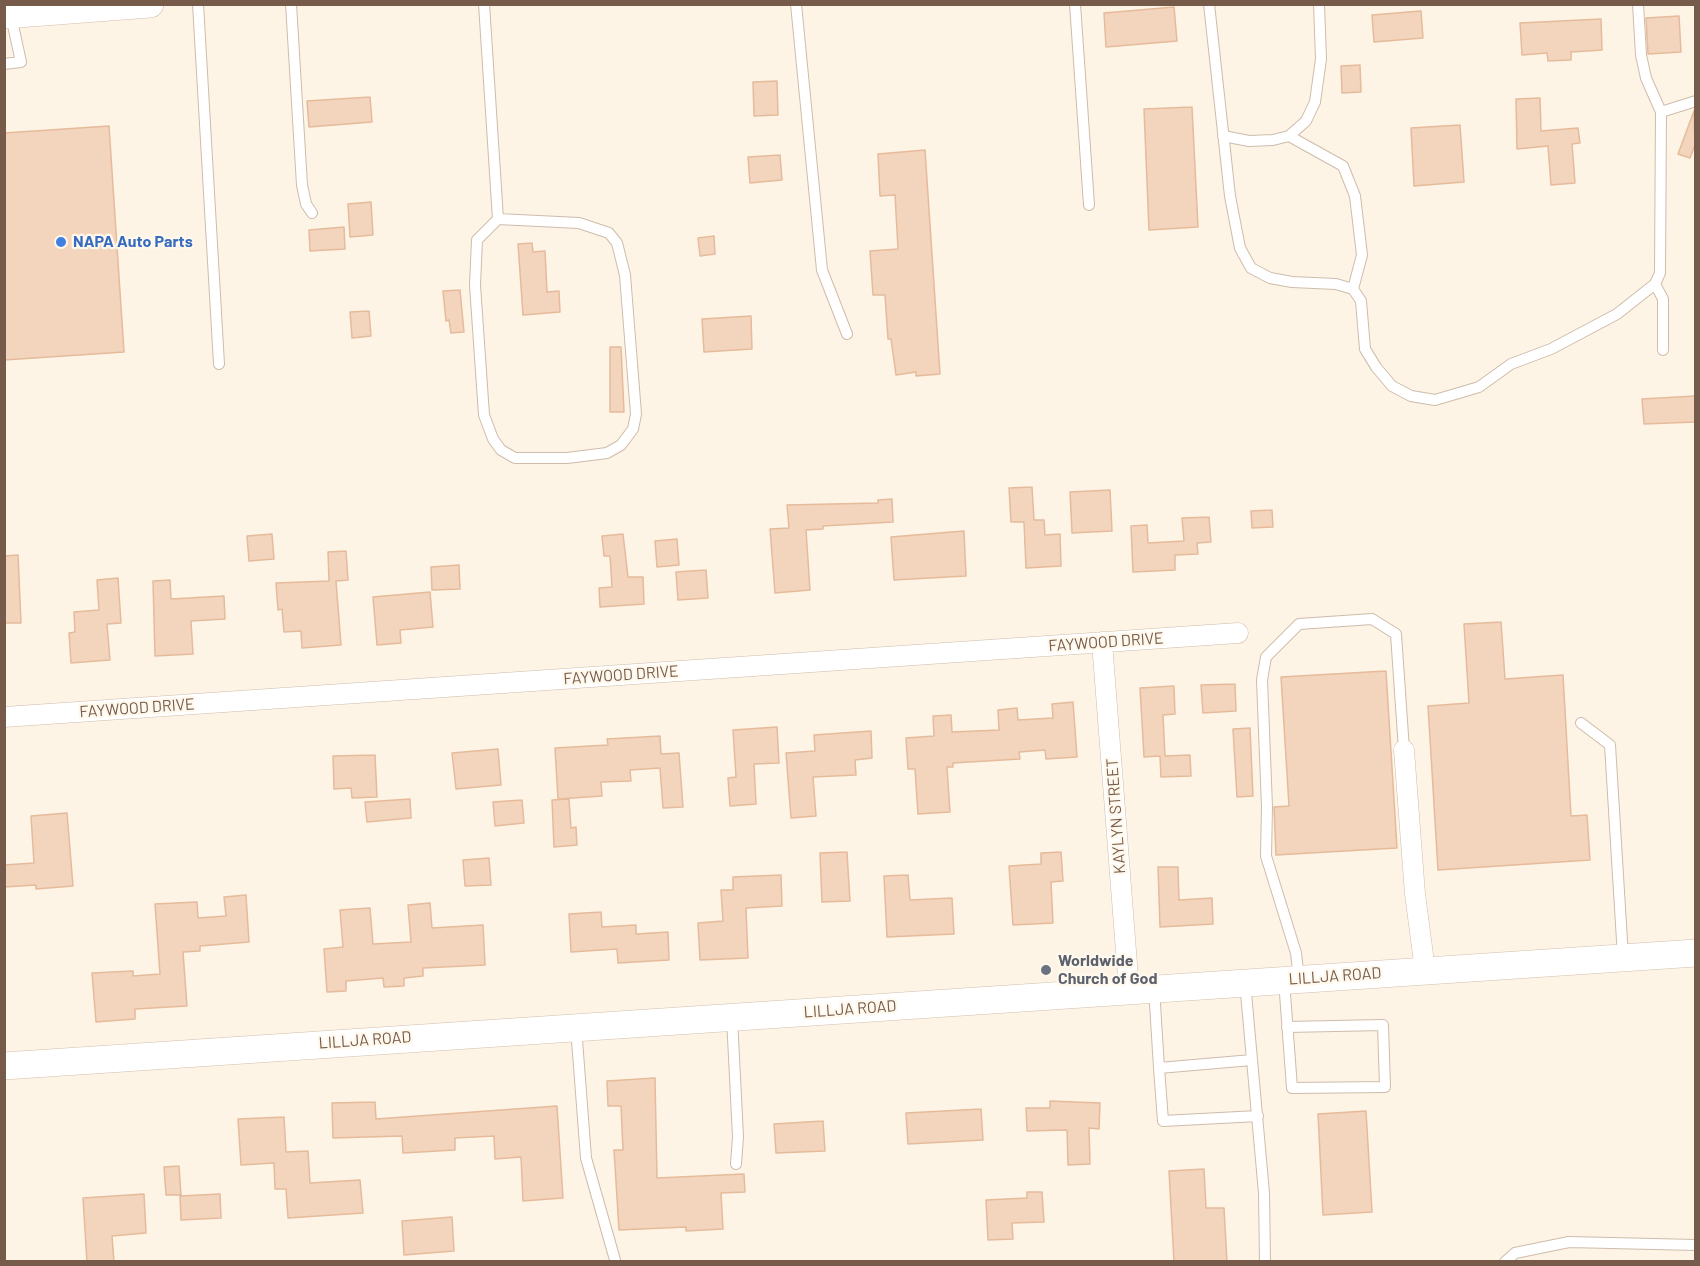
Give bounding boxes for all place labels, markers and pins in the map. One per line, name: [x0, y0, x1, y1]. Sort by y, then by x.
place label: NAPA Auto Parts: [73, 232, 193, 252]
marker: NAPA Auto Parts: [54, 235, 68, 249]
place label: Worldwide Church of God: [1058, 951, 1157, 989]
marker: Worldwide Church of God: [1039, 963, 1053, 977]

